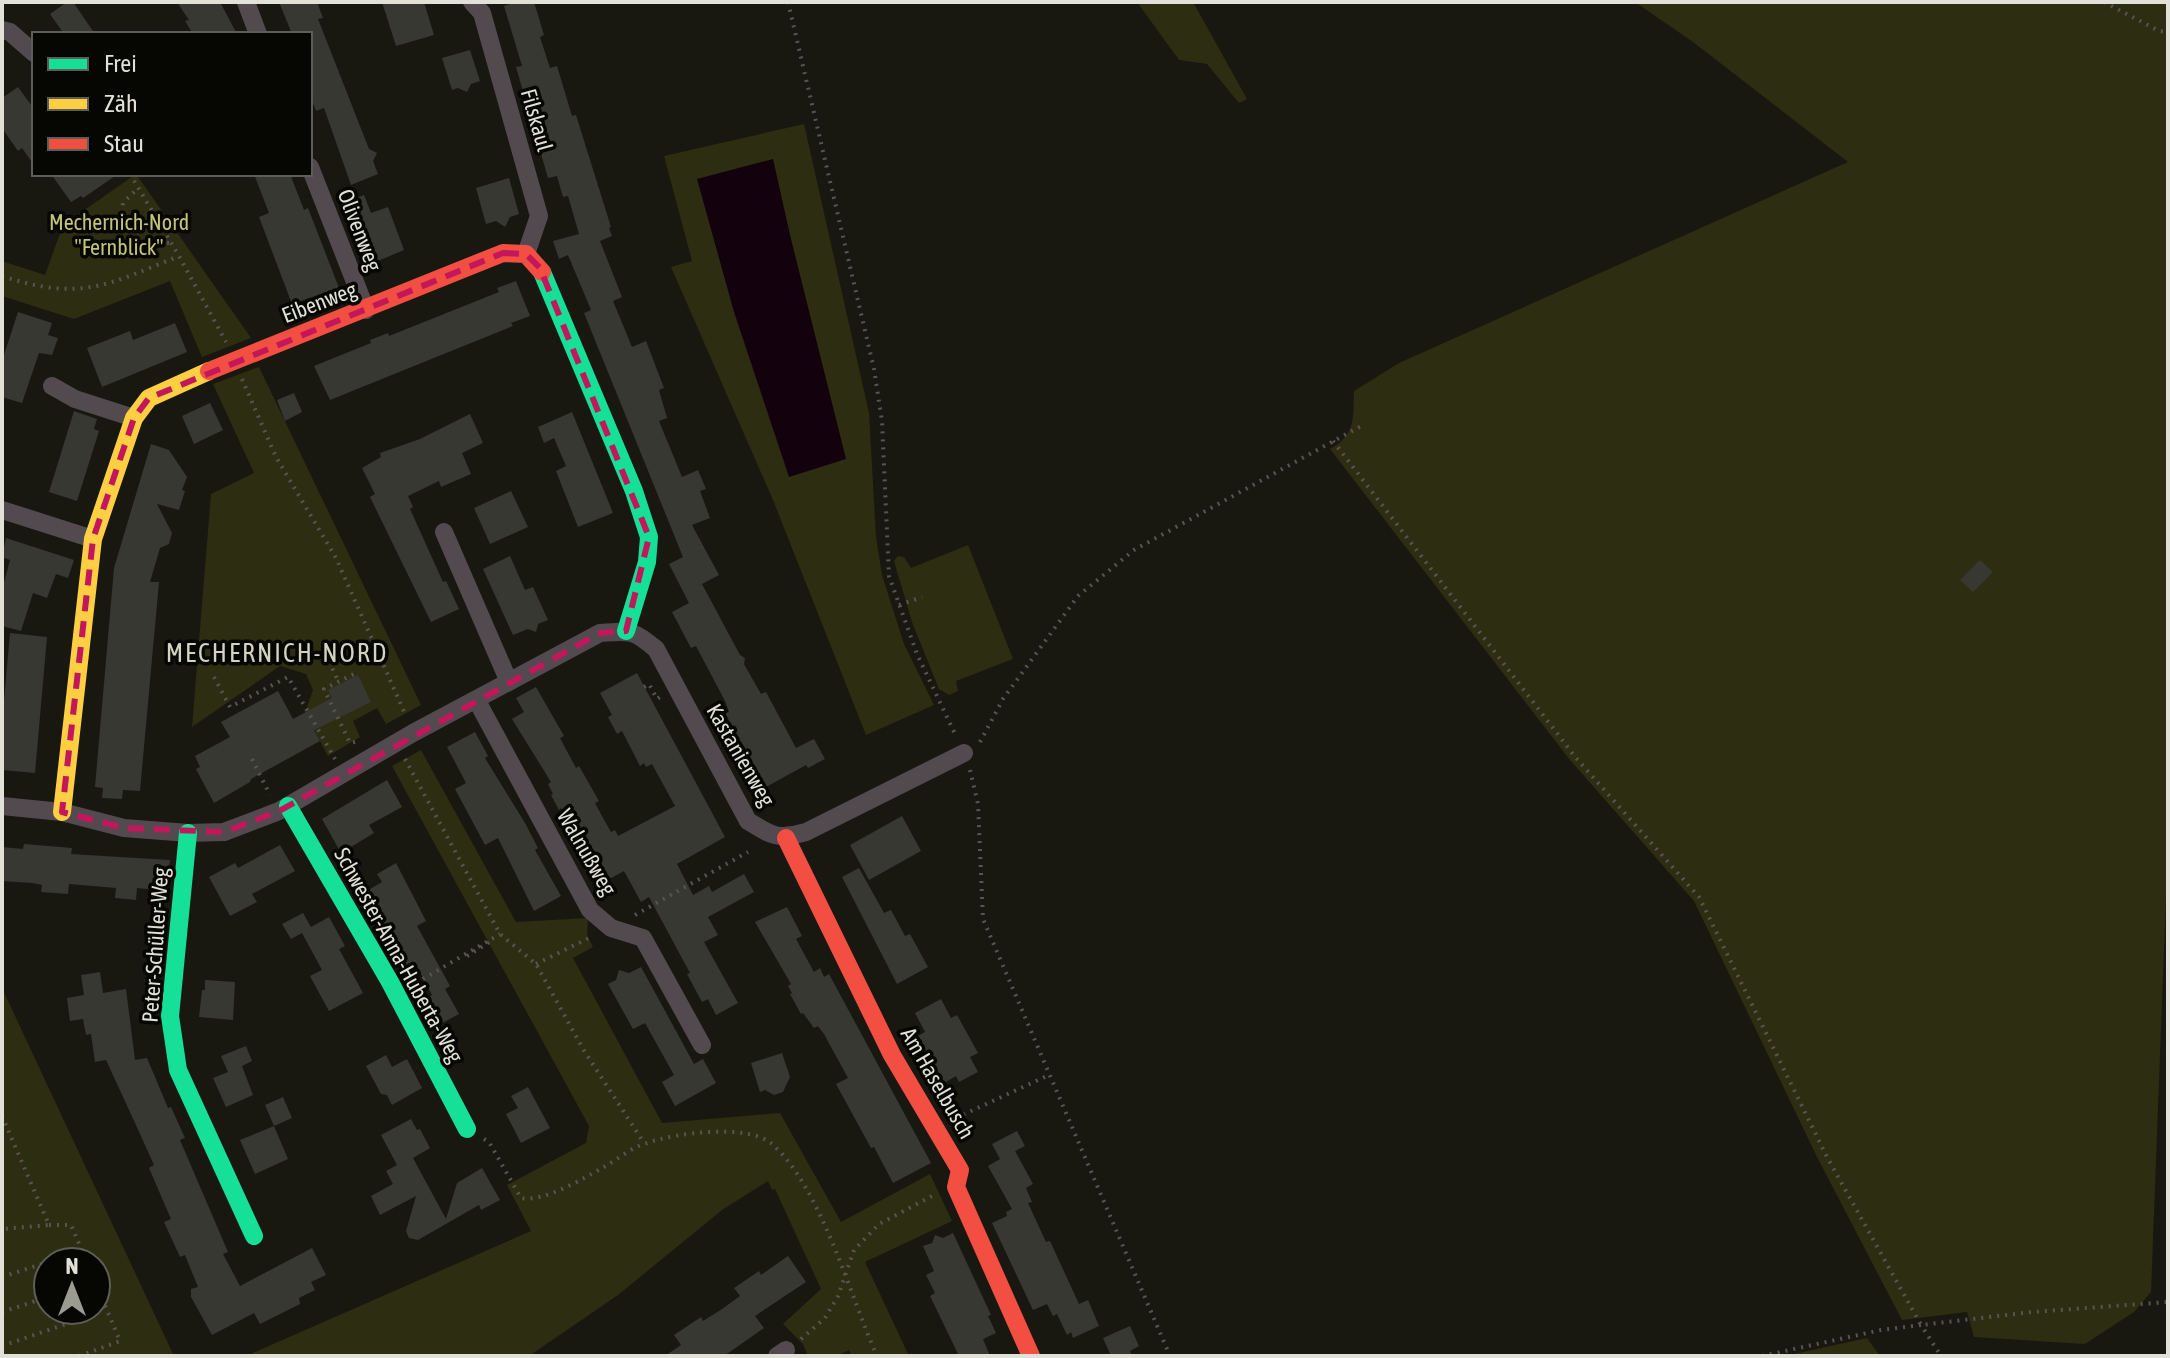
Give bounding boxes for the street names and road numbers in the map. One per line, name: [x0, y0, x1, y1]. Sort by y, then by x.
street label: Filskaul: [516, 86, 558, 154]
street label: Olivenweg: [333, 185, 388, 275]
street label: Eibenweg: [278, 276, 361, 328]
street label: Kastanienweg: [701, 699, 781, 811]
street label: Walnußweg: [552, 804, 622, 900]
street label: Schwester-Anna-Huberta-Weg: [329, 843, 469, 1067]
street label: Peter-Schüller-Weg: [137, 866, 173, 1023]
street label: Am Haselbusch: [896, 1023, 980, 1143]

